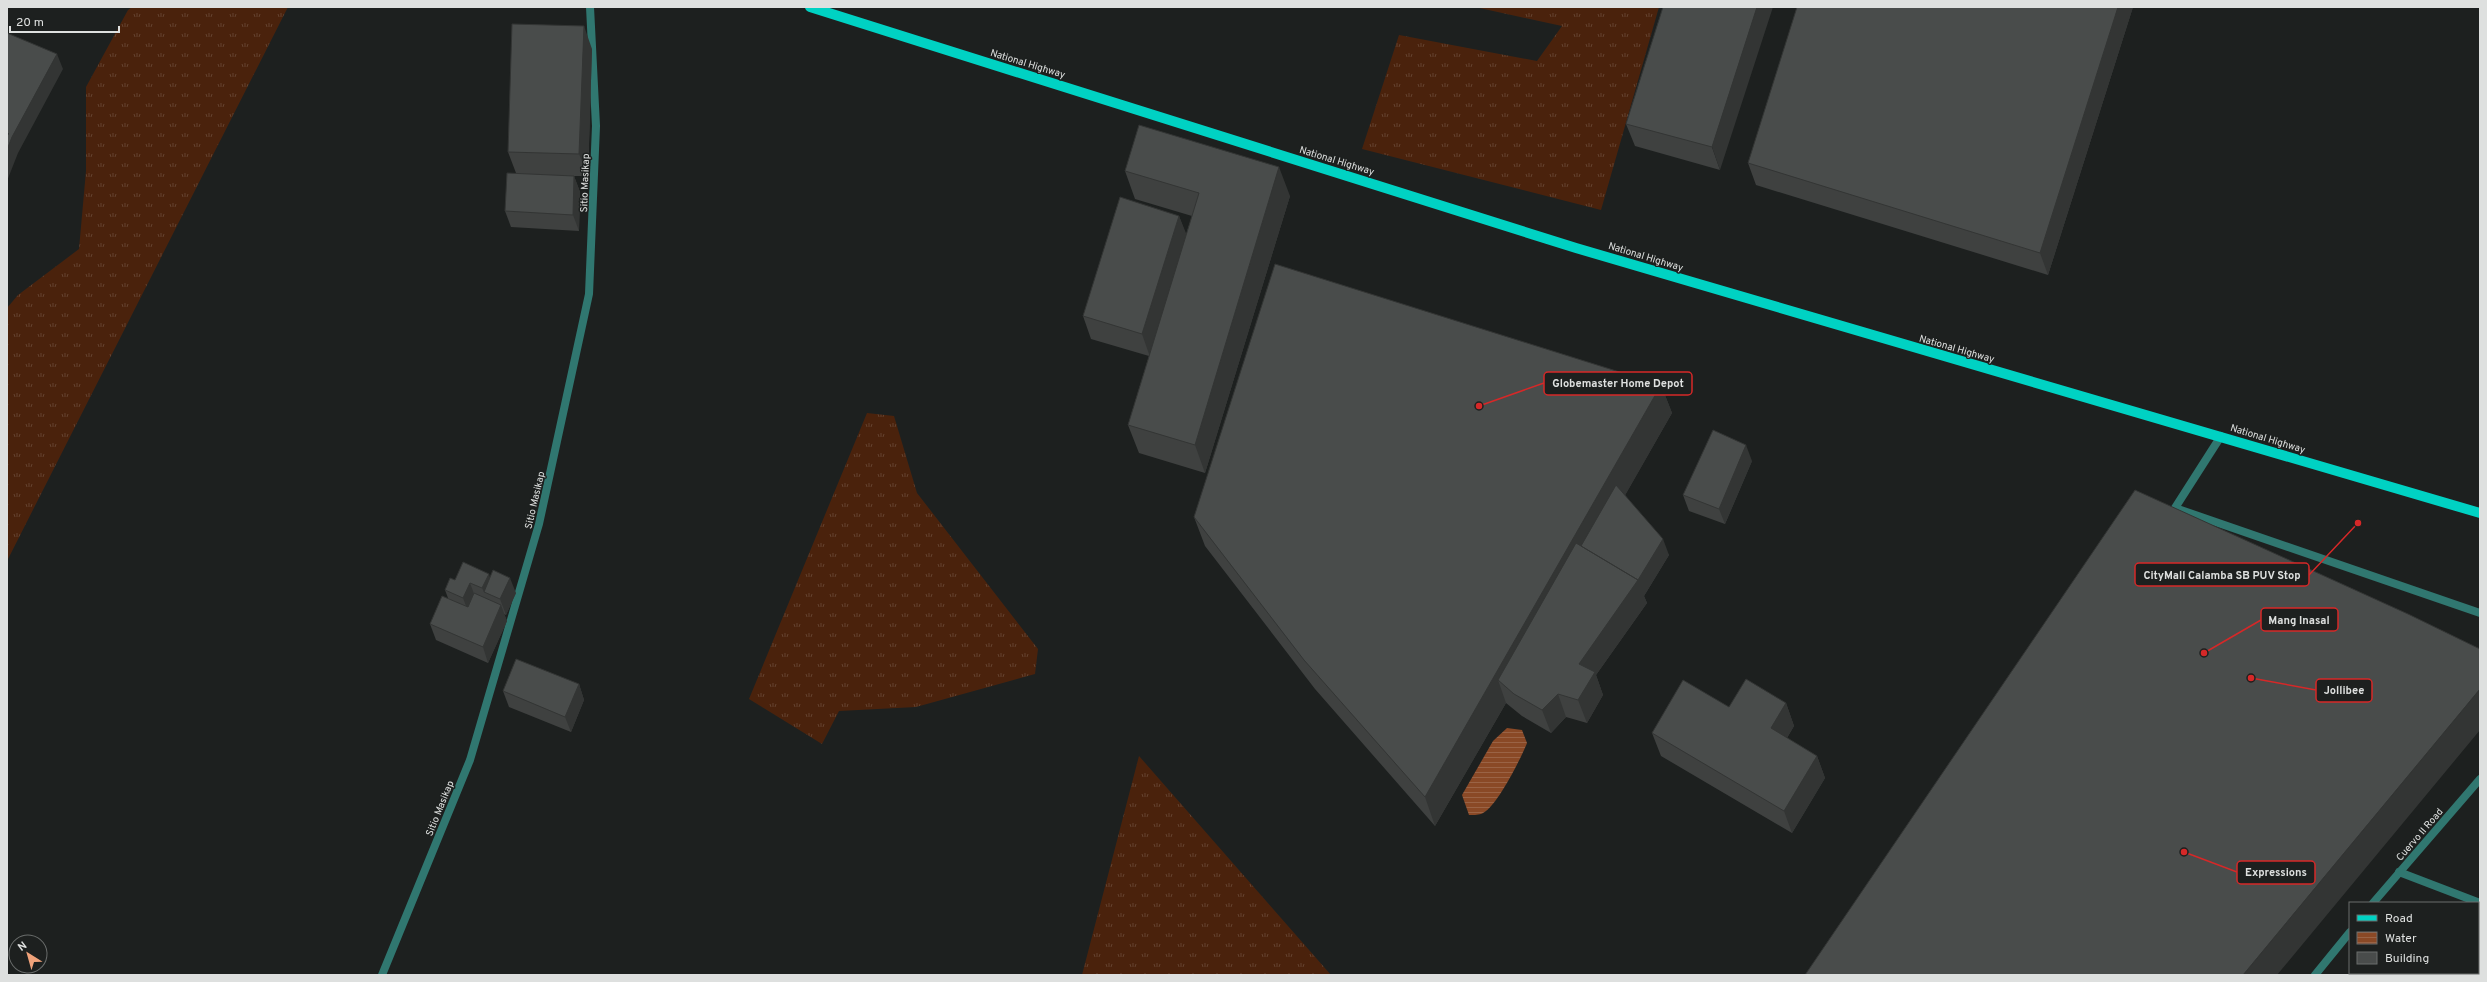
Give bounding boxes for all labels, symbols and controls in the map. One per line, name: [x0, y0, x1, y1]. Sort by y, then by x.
scale bar: [10, 8, 119, 34]
text: 20 m: [16, 15, 44, 31]
street label: National Highway: [988, 47, 1067, 82]
street label: National Highway: [1297, 144, 1376, 179]
street label: Sitio Masikap: [578, 153, 593, 213]
street label: National Highway: [1606, 240, 1685, 275]
street label: National Highway: [1917, 332, 1996, 366]
callout: Globemaster Home Depot: [1544, 372, 1692, 395]
text: Globemaster Home Depot: [1552, 377, 1684, 391]
street label: National Highway: [2228, 422, 2307, 457]
street label: Sitio Masikap: [523, 470, 548, 531]
callout: CityMall Calamba SB PUV Stop: [2135, 563, 2309, 586]
text: CityMall Calamba SB PUV Stop: [2143, 569, 2301, 583]
callout: Mang Inasal: [2261, 608, 2338, 631]
text: Mang Inasal: [2268, 614, 2330, 628]
callout: Jollibee: [2316, 679, 2372, 702]
text: Jollibee: [2324, 684, 2364, 698]
street label: Sitio Masikap: [423, 778, 458, 838]
street label: Cuervo II Road: [2394, 806, 2447, 864]
callout: Expressions: [2237, 861, 2315, 884]
text: Expressions: [2245, 866, 2307, 880]
legend: [2349, 902, 2479, 974]
text: Road: [2385, 911, 2413, 927]
text: Water: [2385, 931, 2417, 947]
north arrow: [8, 934, 48, 974]
text: N: [15, 939, 30, 955]
text: Building: [2385, 951, 2429, 967]

